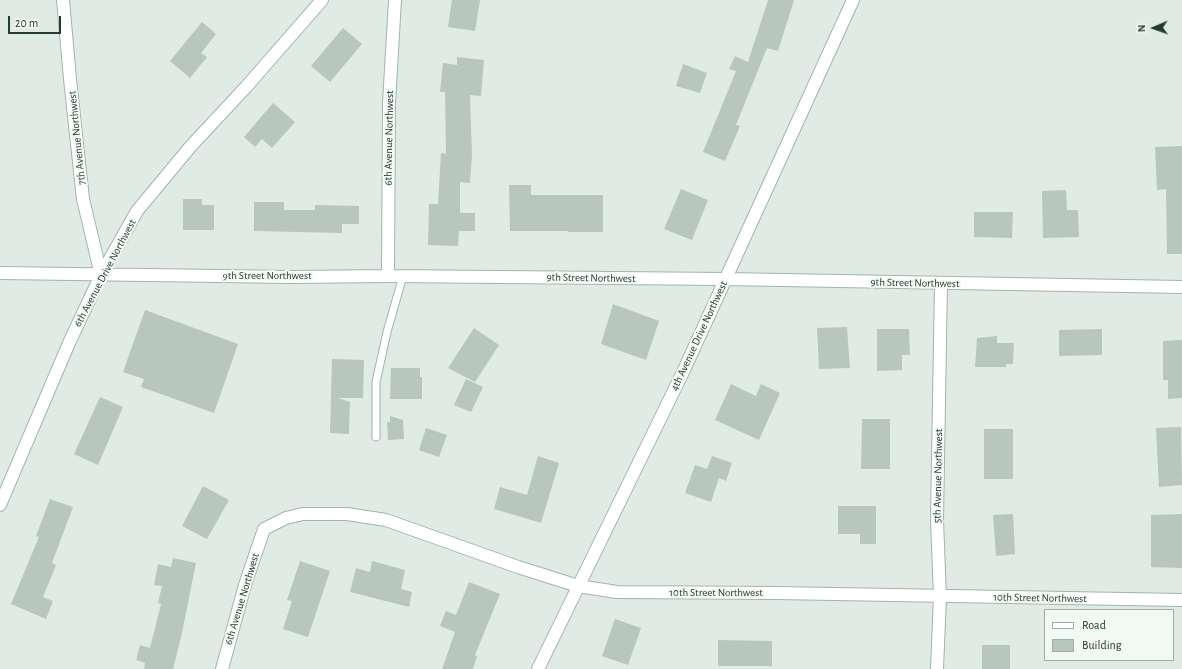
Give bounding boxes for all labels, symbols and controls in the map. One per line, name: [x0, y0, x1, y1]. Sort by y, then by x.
scale bar: [10, 8, 63, 34]
north arrow: [1134, 8, 1174, 48]
text: 20 m: [15, 17, 38, 29]
text: N: [1136, 24, 1147, 32]
street label: 7th Avenue Northwest: [65, 90, 89, 186]
street label: 6th Avenue Northwest: [382, 90, 396, 186]
street label: 6th Avenue Drive Northwest: [71, 217, 139, 329]
street label: 9th Street Northwest: [223, 269, 311, 283]
street label: 9th Street Northwest: [546, 271, 636, 285]
street label: 9th Street Northwest: [870, 276, 960, 290]
street label: 4th Avenue Drive Northwest: [668, 279, 730, 393]
street label: 5th Avenue Northwest: [931, 429, 945, 523]
street label: 6th Avenue Northwest: [222, 552, 262, 646]
street label: 10th Street Northwest: [669, 586, 763, 600]
street label: 10th Street Northwest: [993, 591, 1087, 605]
legend: [1044, 609, 1174, 661]
text: Road: [1082, 619, 1106, 631]
text: Building: [1082, 639, 1122, 651]

